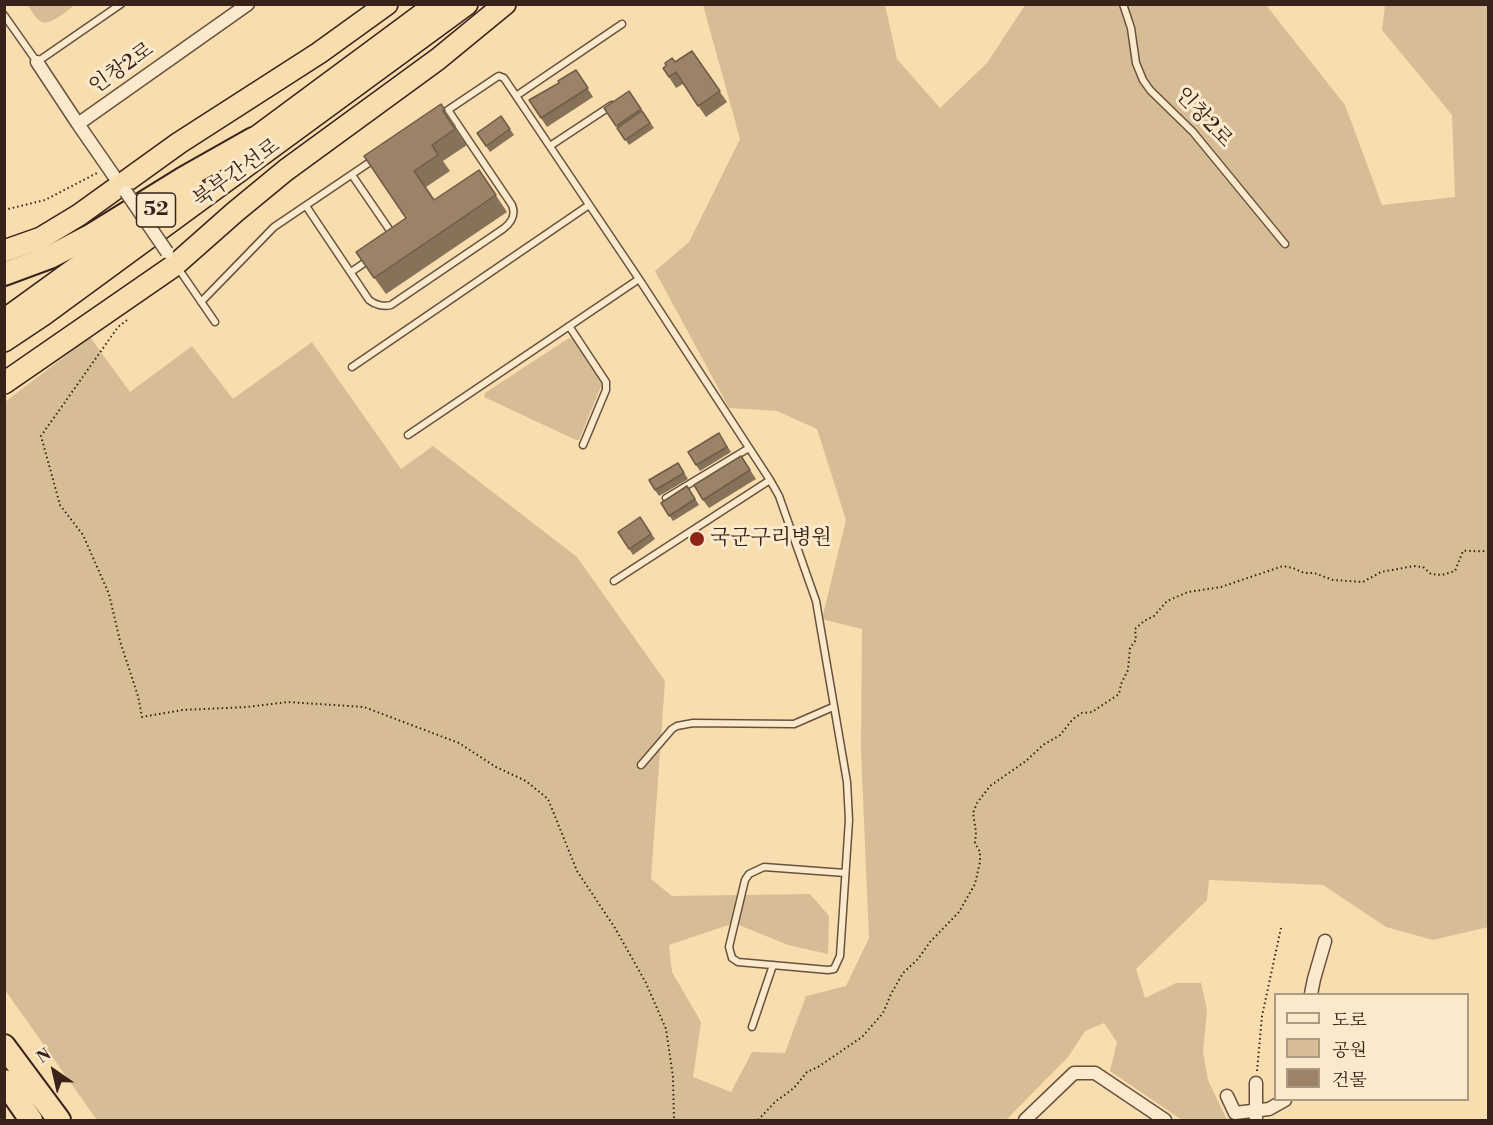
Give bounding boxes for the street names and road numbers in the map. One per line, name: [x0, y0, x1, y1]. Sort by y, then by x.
street label: 인창2로: [85, 38, 159, 100]
street label: 인창2로: [1169, 83, 1237, 153]
street label: 북부간선로: [189, 134, 285, 214]
road number: 52: [136, 193, 176, 227]

